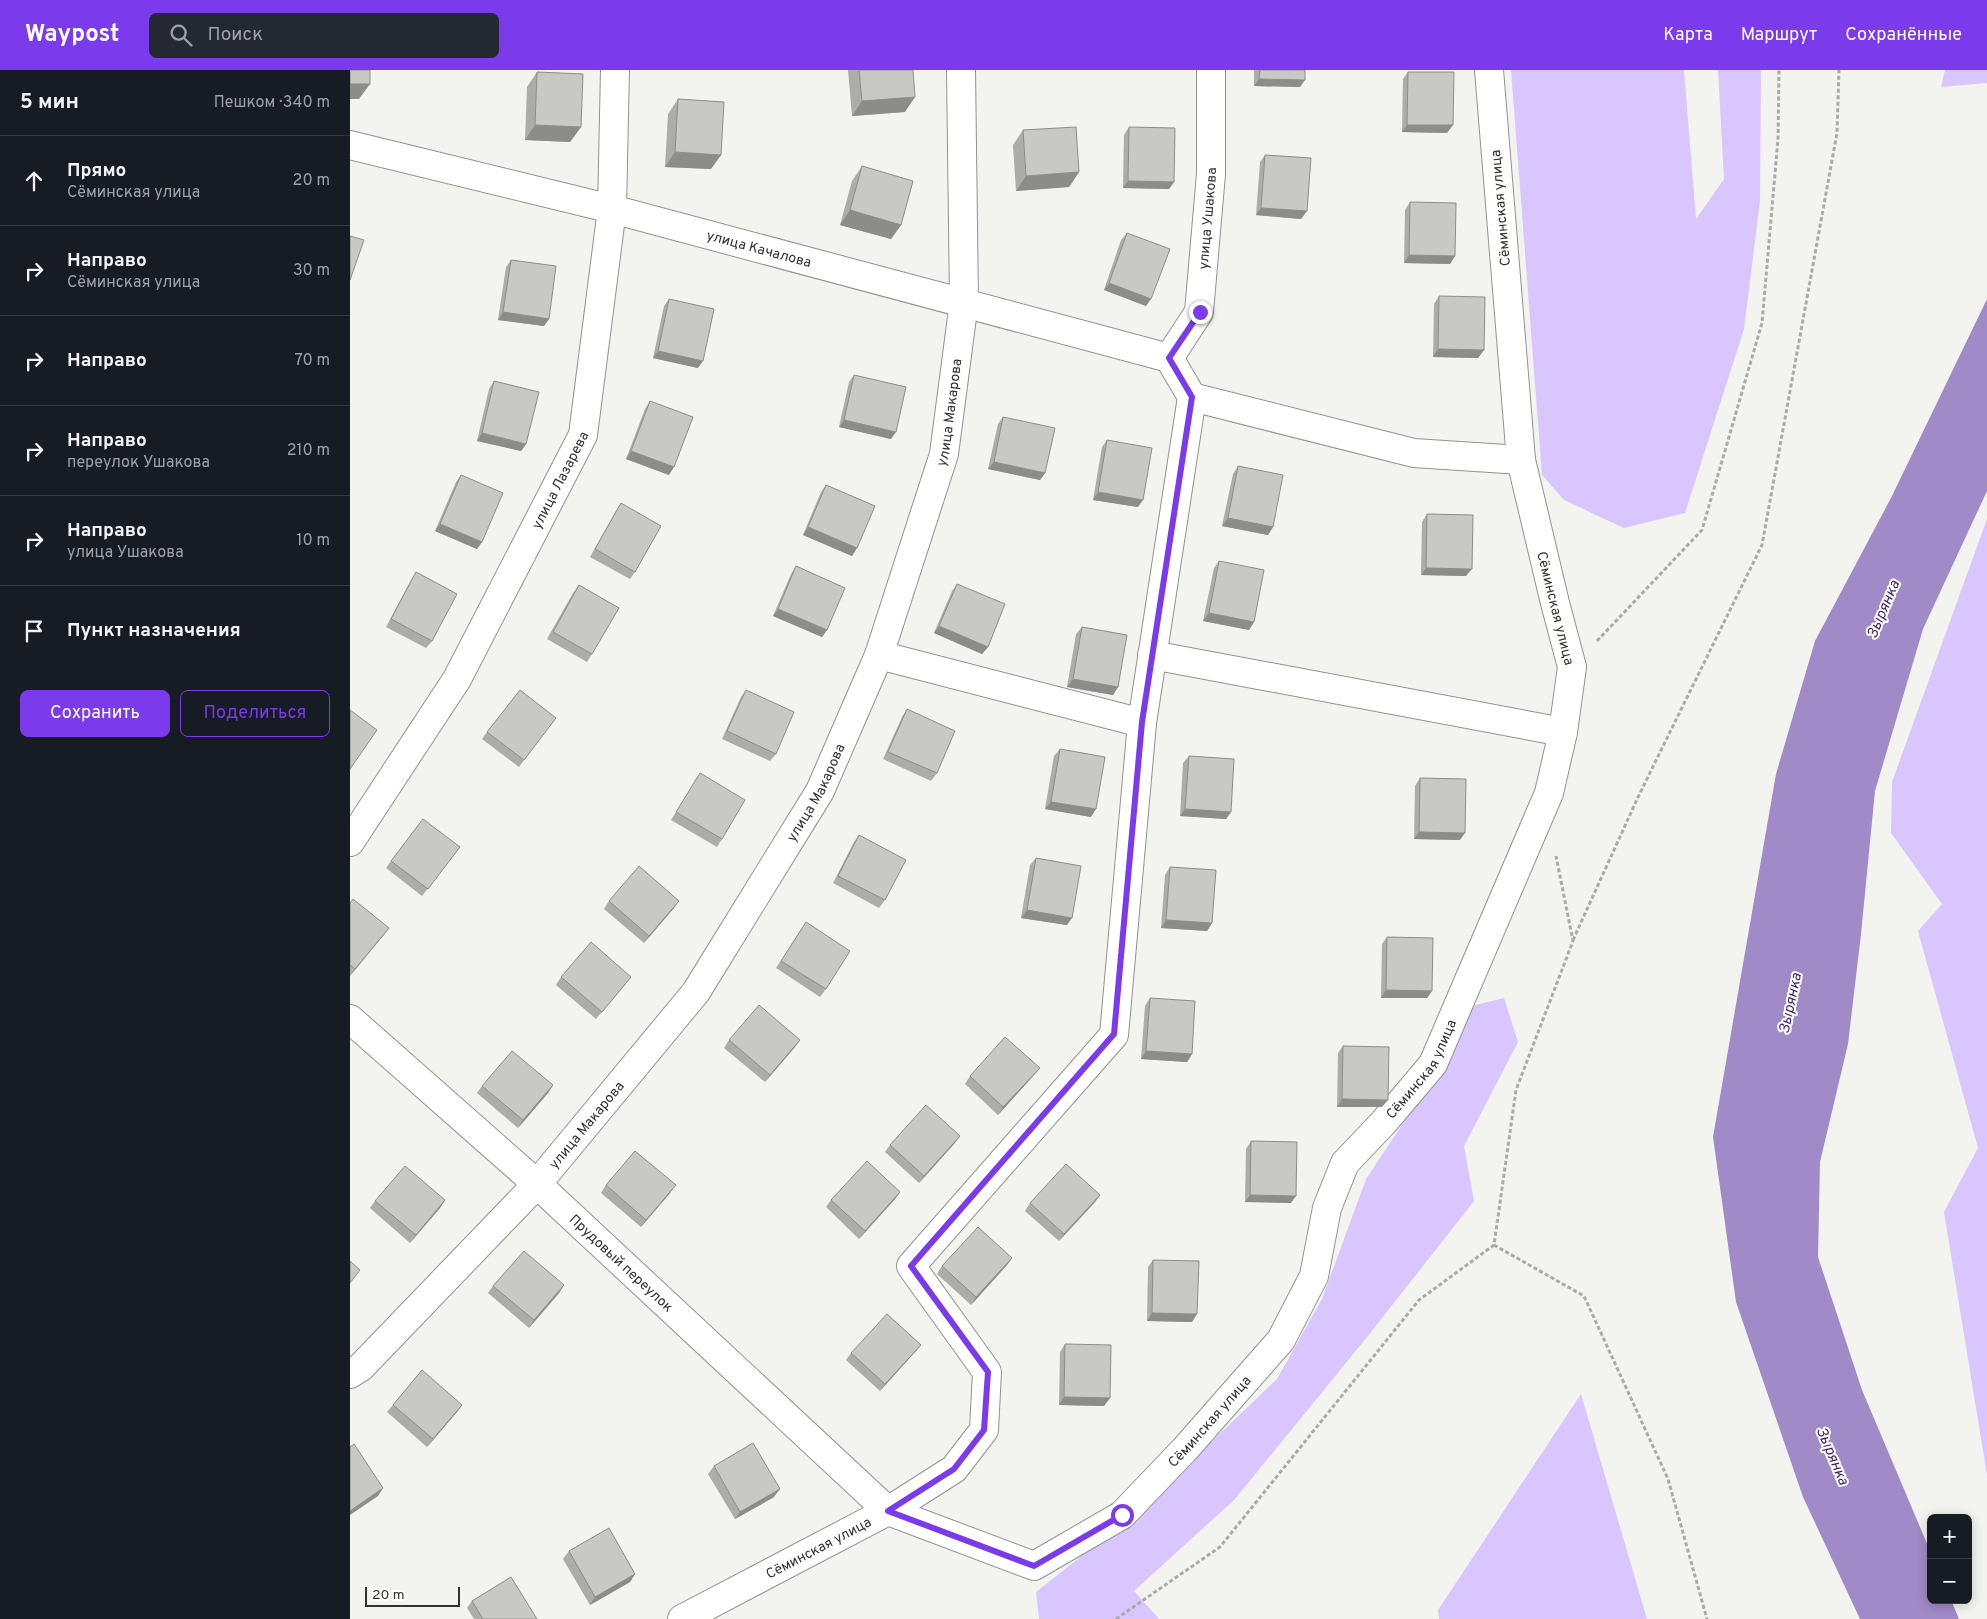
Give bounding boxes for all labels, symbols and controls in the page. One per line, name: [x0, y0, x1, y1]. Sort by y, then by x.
search box: [149, 13, 499, 58]
text: Waypost: [25, 20, 119, 50]
icon: search: [167, 21, 195, 49]
text: Поиск: [207, 23, 263, 47]
text: Карта: [1663, 24, 1713, 47]
text: Маршрут: [1741, 24, 1817, 47]
text: Сохранённые: [1845, 24, 1962, 47]
text: 5 мин: [20, 89, 79, 116]
text: Пешком · 340 m: [214, 93, 330, 113]
street label: Сёминская улица: [1488, 149, 1515, 267]
text: Прямо: [67, 159, 126, 183]
icon: ahead: [20, 167, 48, 195]
street label: улица Ушакова: [1196, 167, 1221, 270]
text: 20 m: [293, 171, 330, 191]
text: Сёминская улица: [67, 183, 200, 203]
street label: улица Качалова: [705, 228, 813, 272]
text: Направо: [67, 249, 147, 273]
icon: right: [20, 257, 48, 285]
text: 30 m: [293, 261, 330, 281]
text: Сёминская улица: [67, 273, 200, 293]
route end: [1189, 301, 1212, 324]
icon: right: [20, 347, 48, 375]
text: Направо: [67, 349, 147, 373]
text: 70 m: [295, 351, 330, 371]
street label: улица Макарова: [934, 358, 966, 469]
text: Направо: [67, 429, 147, 453]
street label: улица Лазарева: [529, 429, 593, 532]
icon: right: [20, 437, 48, 465]
text: 210 m: [287, 441, 330, 461]
text: переулок Ушакова: [67, 453, 210, 473]
text: Направо: [67, 519, 147, 543]
icon: right: [20, 527, 48, 555]
text: 10 m: [296, 531, 330, 551]
text: улица Ушакова: [67, 543, 184, 563]
street label: Сёминская улица: [1532, 550, 1577, 667]
water label: Зырянка: [1864, 578, 1905, 641]
icon: arrive: [20, 617, 48, 645]
text: Пункт назначения: [67, 619, 241, 643]
button: Сохранить: [20, 690, 170, 737]
button: Поделиться: [180, 690, 330, 737]
street label: улица Макарова: [784, 742, 849, 845]
water label: Зырянка: [1776, 971, 1807, 1035]
street label: Сёминская улица: [1383, 1017, 1461, 1123]
street label: улица Макарова: [546, 1078, 628, 1173]
street label: Прудовый переулок: [565, 1212, 676, 1316]
street label: Сёминская улица: [1165, 1373, 1256, 1471]
water label: Зырянка: [1811, 1425, 1852, 1489]
route start: [1111, 1504, 1134, 1527]
street label: Сёминская улица: [763, 1514, 875, 1583]
map controls: [1927, 1514, 1972, 1604]
button: +: [1927, 1514, 1972, 1559]
button: −: [1927, 1559, 1972, 1604]
scale bar: [365, 1584, 460, 1607]
text: 20 m: [372, 1587, 405, 1604]

